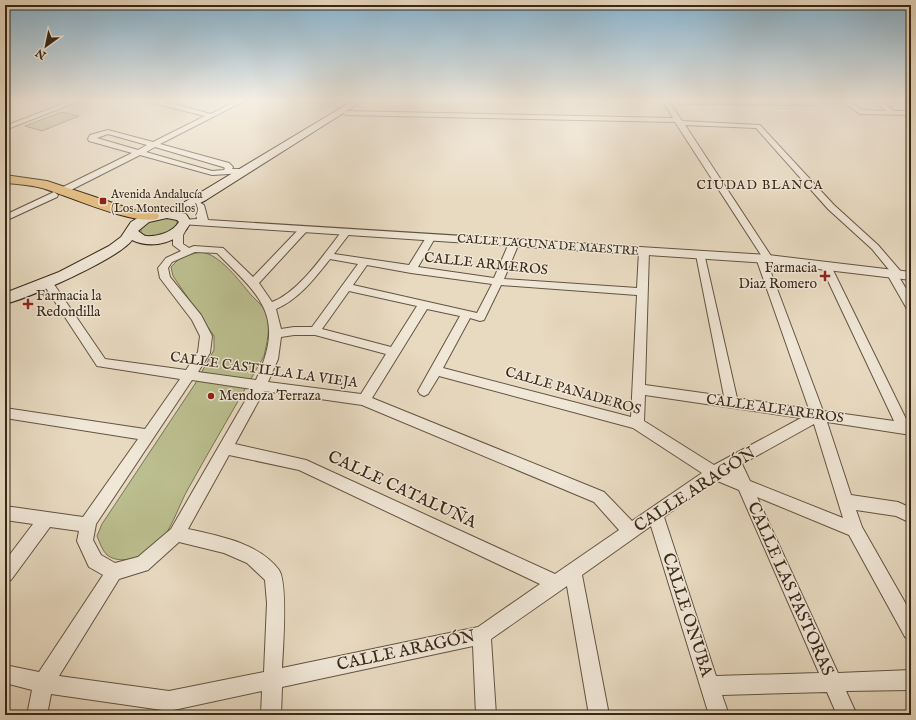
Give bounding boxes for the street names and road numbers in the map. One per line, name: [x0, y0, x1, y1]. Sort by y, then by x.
street label: CALLE LAGUNA DE MAESTRE: [457, 231, 639, 259]
street label: CALLE ARMEROS: [423, 249, 549, 279]
street label: CALLE CASTILLA LA VIEJA: [169, 348, 359, 392]
street label: CALLE PANADEROS: [503, 363, 643, 419]
street label: CALLE ALFAREROS: [705, 390, 845, 428]
street label: CALLE ARAGÓN: [630, 442, 760, 537]
street label: CALLE CATALUÑA: [324, 445, 481, 534]
street label: CALLE LAS PASTORAS: [742, 499, 838, 679]
street label: CALLE ONUBA: [657, 550, 717, 680]
street label: CALLE ARAGÓN: [335, 625, 477, 676]

